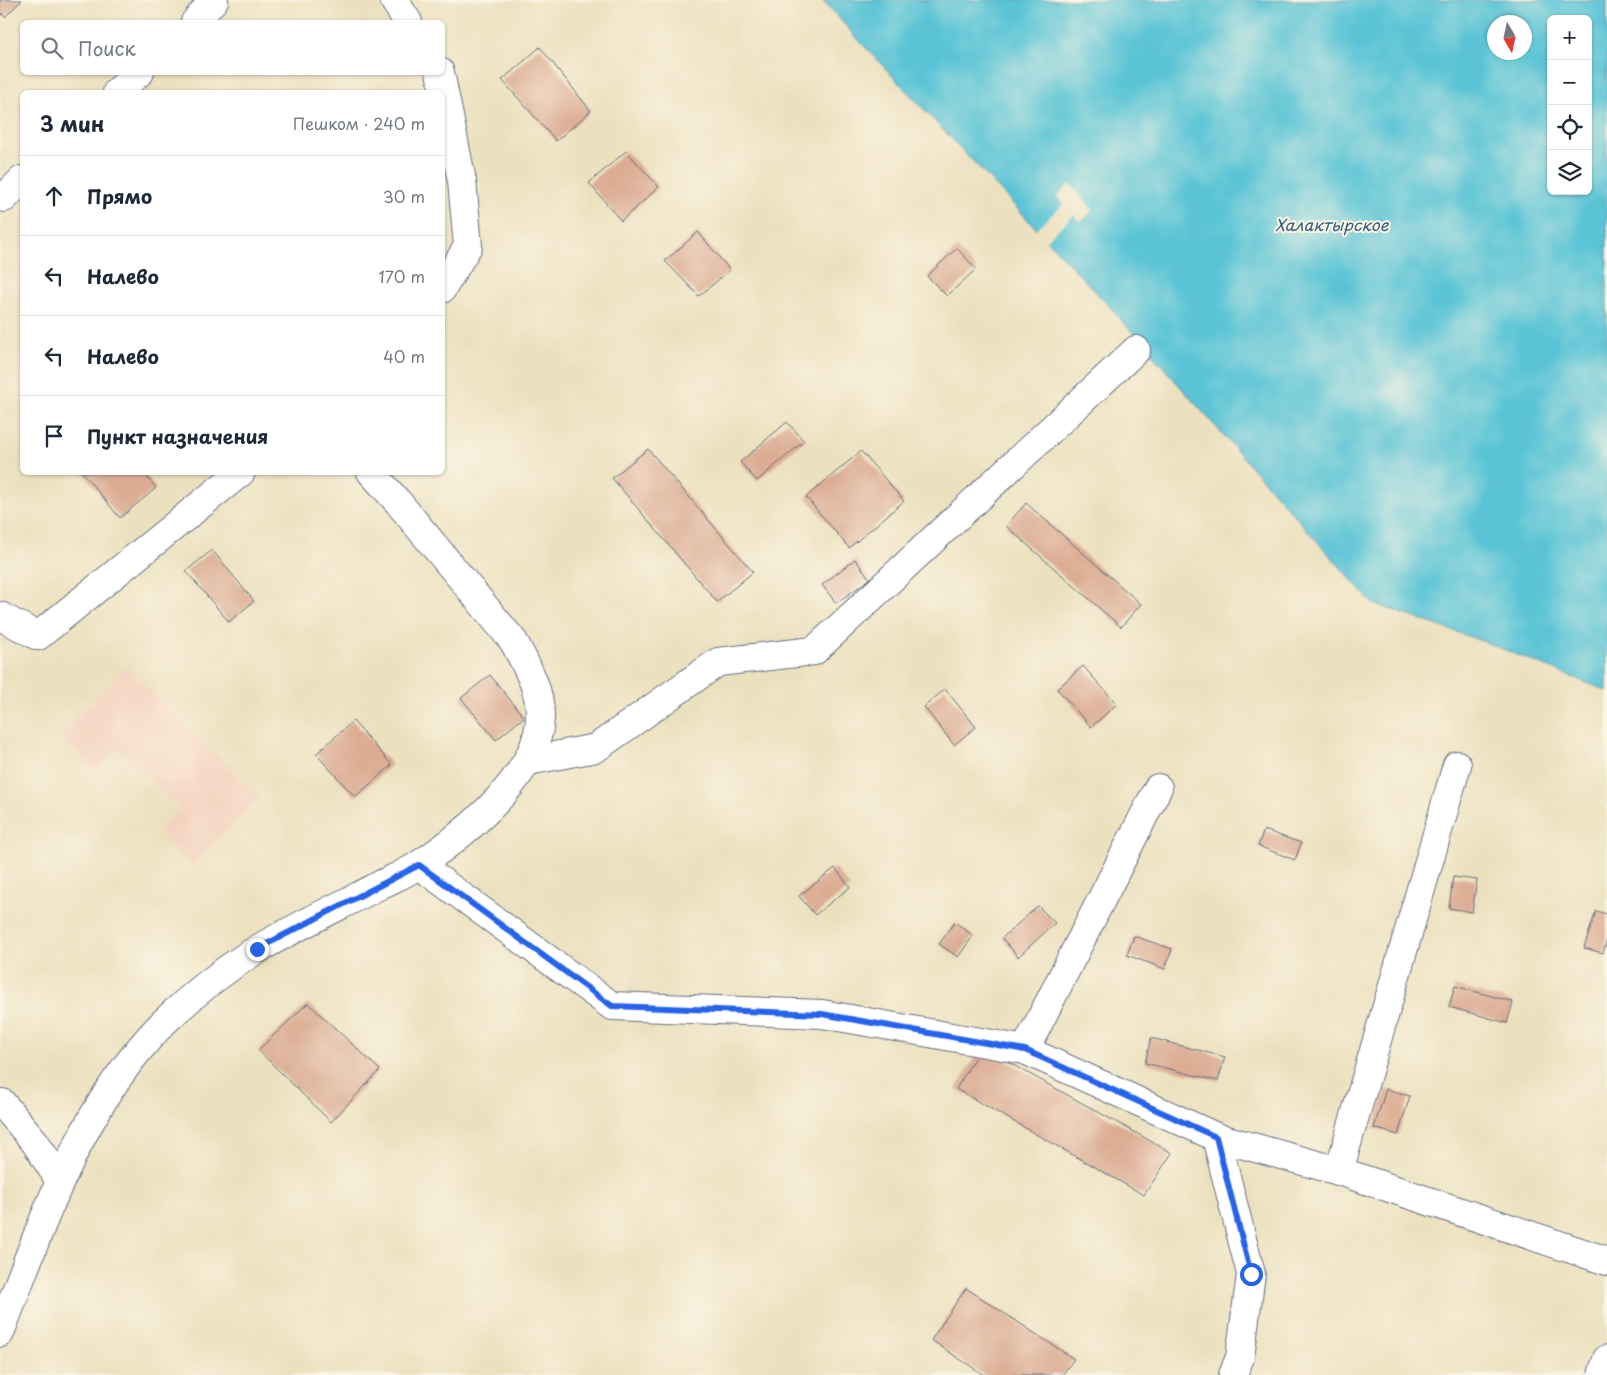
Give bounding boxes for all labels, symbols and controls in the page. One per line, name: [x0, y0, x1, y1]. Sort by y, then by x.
north arrow: [1487, 15, 1532, 60]
map controls: [1547, 15, 1592, 195]
button: +: [1547, 15, 1592, 60]
search box: [20, 20, 445, 75]
icon: search: [38, 34, 66, 62]
text: Поиск: [78, 34, 136, 62]
button: −: [1547, 60, 1592, 105]
button: locate: [1547, 105, 1592, 150]
text: 3 мин: [40, 107, 104, 139]
text: Пешком · 240 m: [293, 111, 425, 135]
button: layers: [1547, 150, 1592, 195]
icon: ahead: [40, 182, 68, 210]
text: Прямо: [87, 182, 152, 210]
text: 30 m: [383, 184, 425, 208]
water label: Халактырское: [1275, 212, 1390, 236]
icon: left: [40, 262, 68, 290]
text: Налево: [87, 262, 159, 290]
text: 170 m: [379, 264, 425, 288]
icon: left: [40, 342, 68, 370]
text: Налево: [87, 342, 159, 370]
text: 40 m: [383, 344, 425, 368]
icon: arrive: [40, 422, 68, 450]
text: Пункт назначения: [87, 422, 268, 450]
route end: [246, 938, 269, 961]
route start: [1240, 1263, 1263, 1286]

